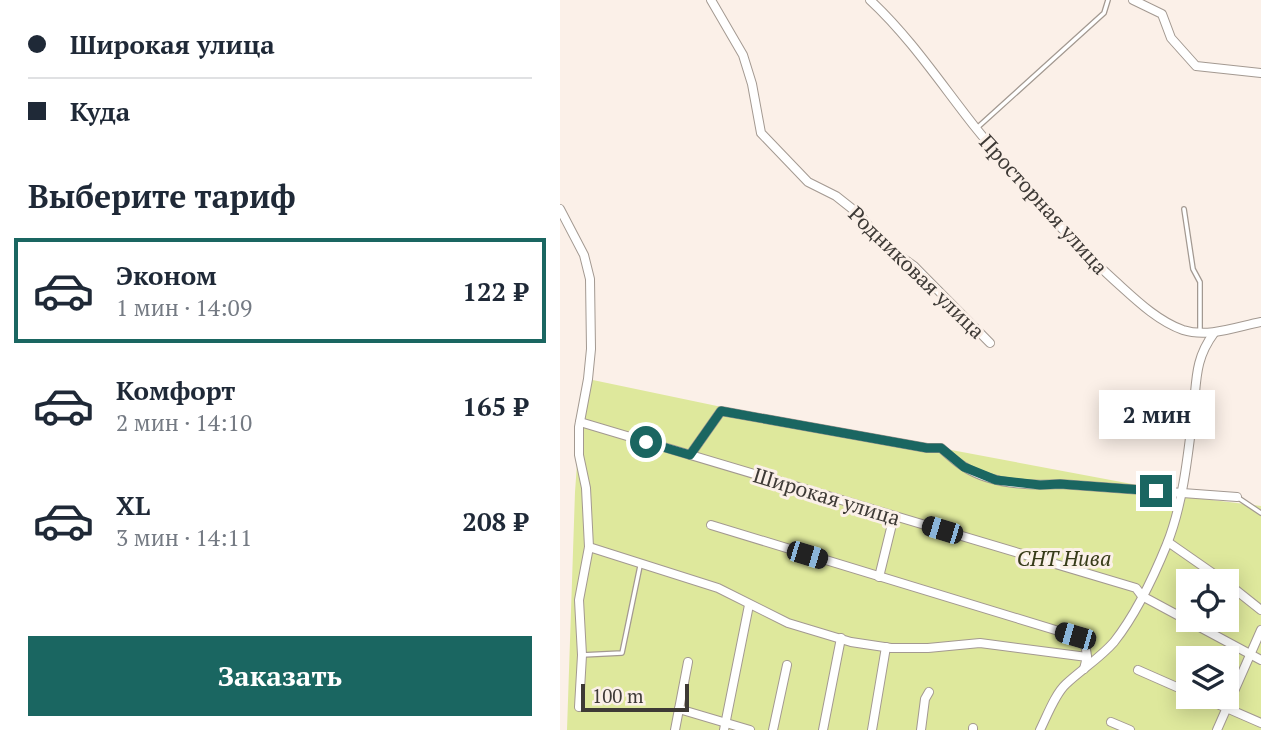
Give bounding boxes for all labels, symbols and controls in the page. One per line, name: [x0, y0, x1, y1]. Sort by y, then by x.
text: Широкая улица: [70, 27, 275, 61]
text: Куда: [70, 94, 130, 128]
street label: Просторная улица: [974, 128, 1115, 280]
text: Выберите тариф: [28, 175, 296, 217]
street label: Родниковая улица: [843, 200, 991, 345]
text: Эконом: [116, 258, 217, 292]
icon: car: [32, 259, 95, 322]
text: 122 ₽: [462, 274, 528, 308]
text: 1 мин · 14:09: [116, 292, 252, 323]
text: Комфорт: [116, 373, 235, 407]
icon: car: [32, 374, 95, 437]
text: 165 ₽: [462, 389, 528, 423]
callout: 2 мин: [1098, 390, 1214, 438]
text: 2 мин: [1123, 399, 1191, 430]
text: 2 мин · 14:10: [116, 407, 252, 438]
route start: [630, 426, 662, 458]
street label: Широкая улица: [750, 460, 904, 532]
route end: [1140, 475, 1172, 507]
text: XL: [116, 488, 150, 522]
icon: car: [32, 489, 95, 552]
text: 208 ₽: [462, 504, 528, 538]
car: [919, 514, 966, 546]
text: 3 мин · 14:11: [116, 522, 252, 553]
car: [784, 539, 831, 571]
park label: СНТ Нива: [1017, 544, 1111, 572]
map controls: [1176, 569, 1239, 709]
button: locate: [1176, 569, 1239, 632]
car: [1052, 620, 1099, 652]
button: Заказать: [28, 636, 532, 716]
button: layers: [1176, 646, 1239, 709]
scale bar: [581, 681, 690, 713]
text: 100 m: [592, 683, 643, 708]

